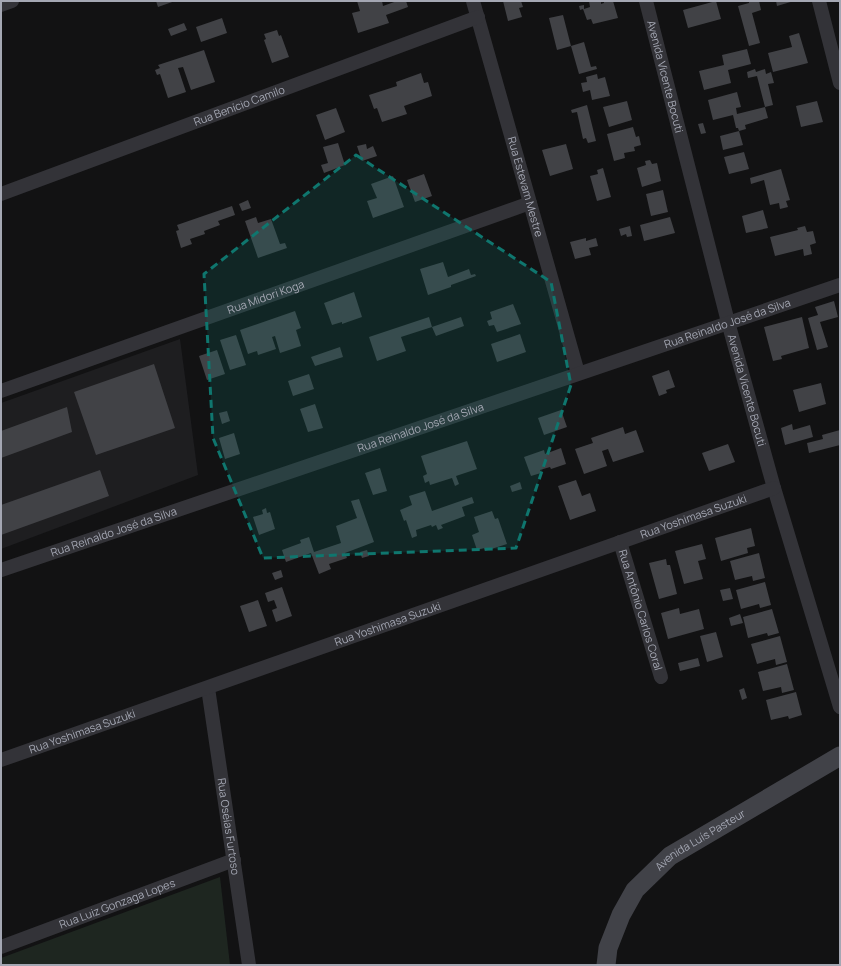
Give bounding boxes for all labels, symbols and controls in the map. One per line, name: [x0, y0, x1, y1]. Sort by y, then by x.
street label: Avenida Vicente Bocuti: [644, 19, 687, 134]
street label: Rua Benício Camilo: [191, 81, 287, 129]
street label: Rua Estevam Mestre: [505, 135, 547, 239]
street label: Rua Midori Koga: [225, 276, 306, 317]
street label: Rua Reinaldo José da Silva: [662, 294, 792, 351]
street label: Avenida Vicente Bocuti: [725, 332, 770, 448]
street label: Rua Reinaldo José da Silva: [355, 399, 485, 455]
street label: Rua Yoshimasa Suzuki: [638, 490, 748, 542]
street label: Rua Reinaldo José da Silva: [48, 503, 179, 560]
street label: Rua Antônio Carlos Coral: [616, 547, 667, 672]
street label: Rua Yoshimasa Suzuki: [332, 598, 443, 649]
street label: Rua Yoshimasa Suzuki: [27, 705, 137, 757]
street label: Rua Oséias Furtoso: [214, 777, 244, 876]
street label: Avenida Luís Pasteur: [651, 805, 748, 874]
street label: Rua Luiz Gonzaga Lopes: [57, 875, 177, 932]

